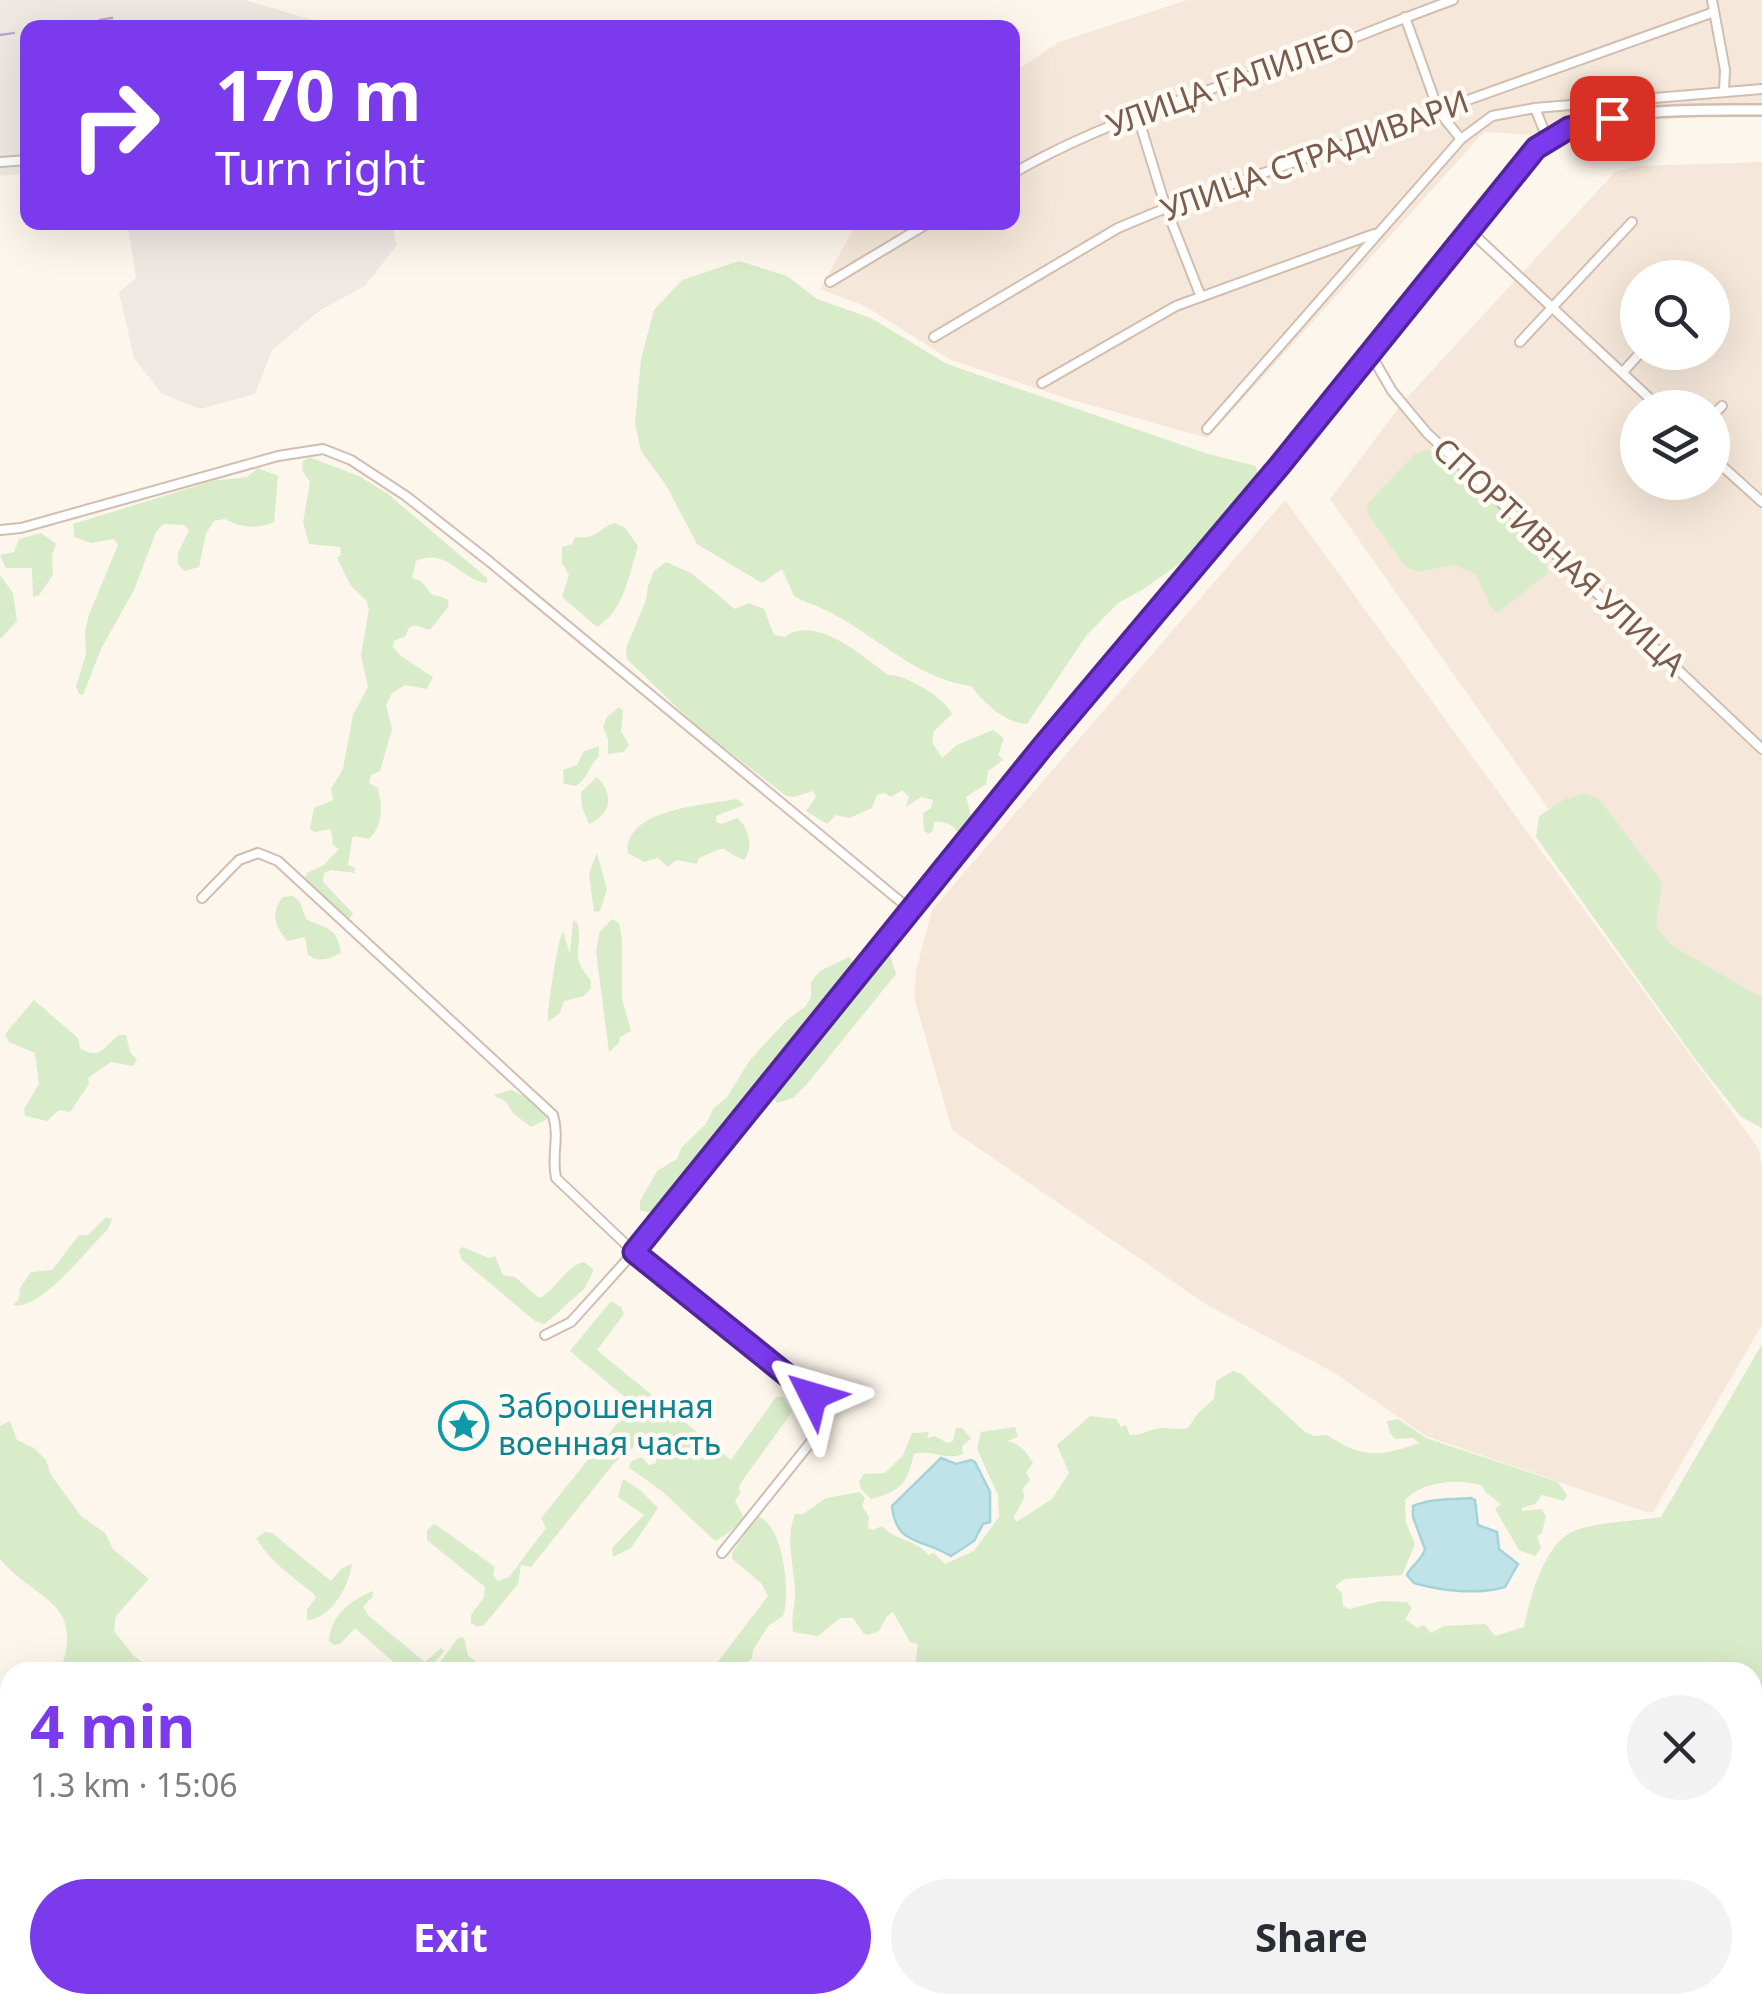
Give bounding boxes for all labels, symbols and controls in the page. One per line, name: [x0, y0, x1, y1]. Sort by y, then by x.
street label: УЛИЦА ГАЛИЛЕО: [1100, 16, 1361, 145]
text: 170 m: [215, 46, 422, 142]
icon: right: [50, 60, 180, 190]
pin: [1570, 76, 1655, 161]
street label: УЛИЦА СТРАДИВАРИ: [1155, 79, 1474, 230]
icon: arrive: [1585, 91, 1640, 146]
text: Turn right: [215, 137, 426, 198]
map controls: [1620, 260, 1730, 500]
button: search: [1620, 260, 1730, 370]
button: layers: [1620, 390, 1730, 500]
street label: СПОРТИВНАЯ УЛИЦА: [1424, 427, 1696, 685]
position arrow: [761, 1344, 865, 1448]
place label: Заброшенная военная часть: [498, 1384, 721, 1464]
place icon: Заброшенная военная часть: [437, 1399, 489, 1451]
text: 4 min: [30, 1684, 195, 1766]
button: close: [1627, 1695, 1732, 1800]
text: 1.3 km · 15:06: [30, 1763, 238, 1806]
button: Exit: [30, 1879, 871, 1994]
button: Share: [891, 1879, 1732, 1994]

